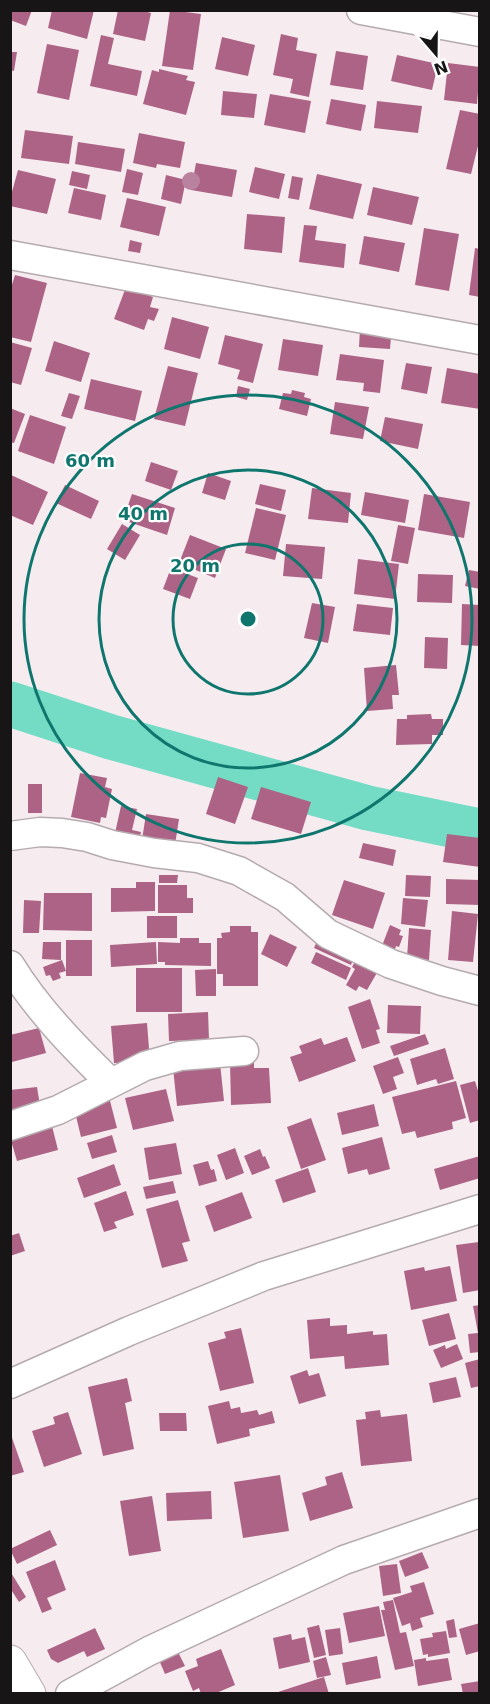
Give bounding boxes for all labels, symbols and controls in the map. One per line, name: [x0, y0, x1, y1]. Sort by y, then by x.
north arrow: [406, 24, 466, 84]
text: N: [431, 56, 451, 79]
text: 60 m: [65, 450, 115, 471]
text: 40 m: [118, 503, 168, 524]
text: 20 m: [170, 555, 220, 576]
centre of rings: [238, 609, 258, 629]

